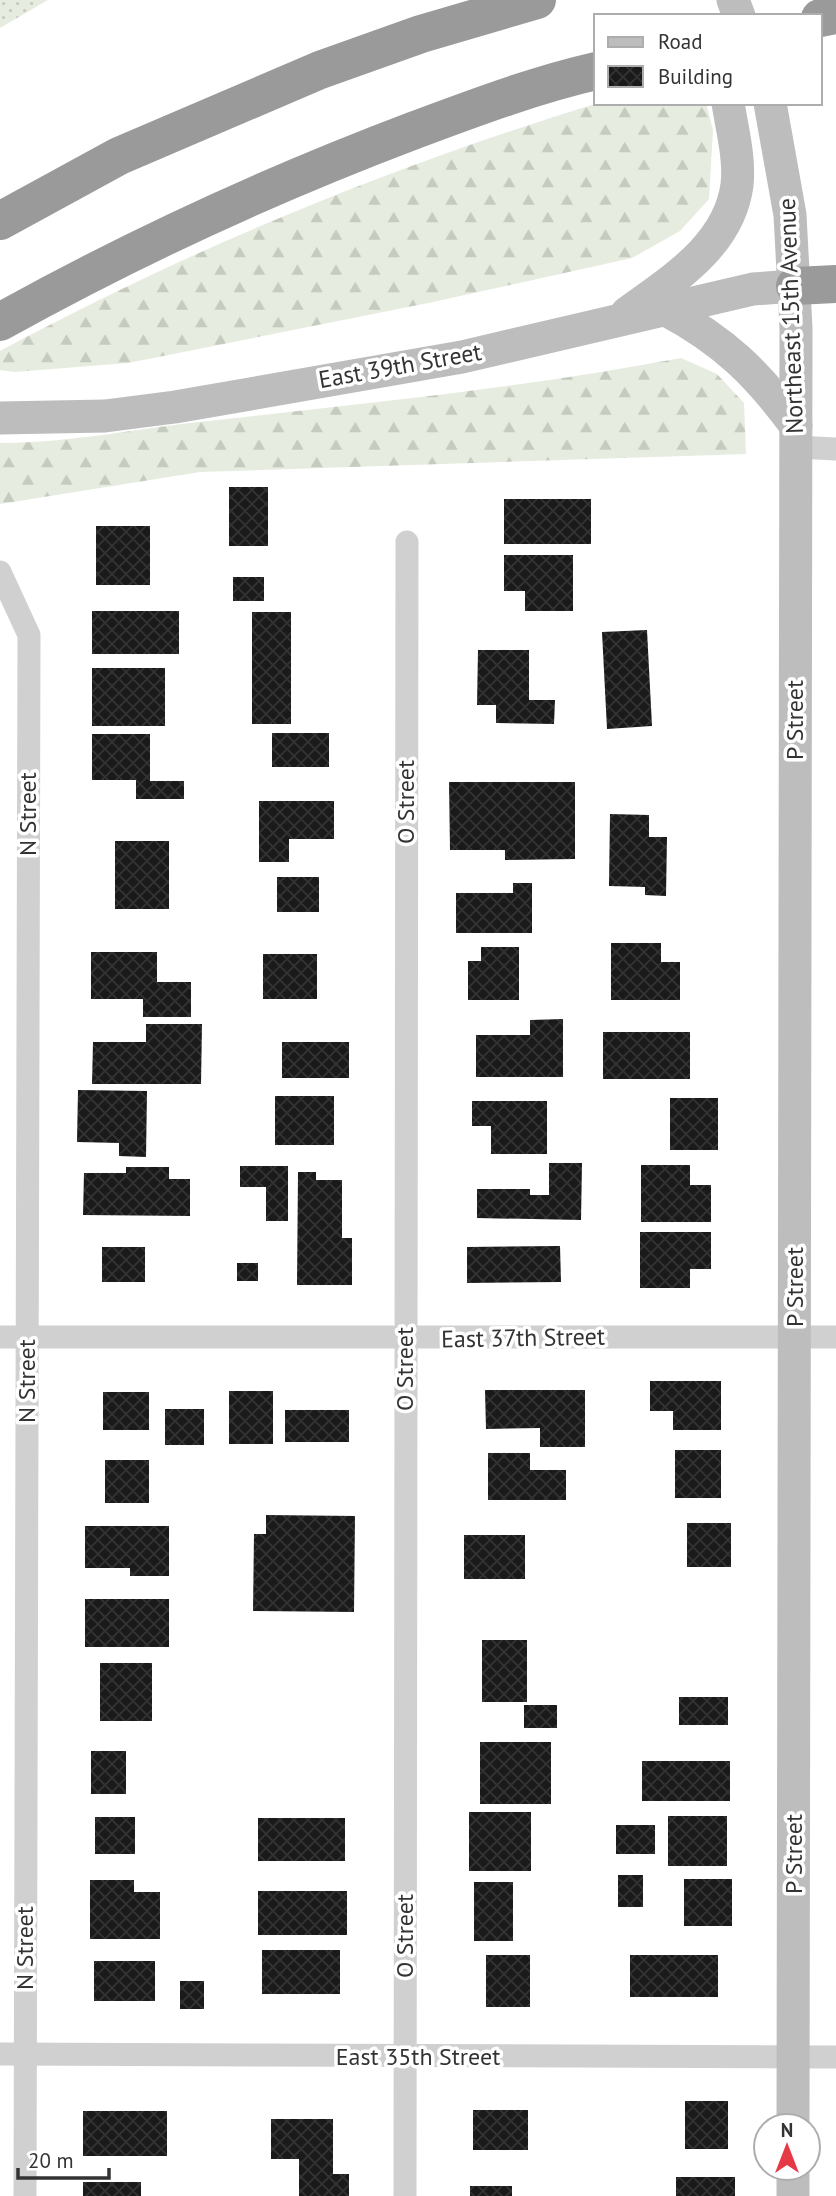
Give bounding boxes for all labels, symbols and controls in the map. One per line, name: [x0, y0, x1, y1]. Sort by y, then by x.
legend: [594, 14, 822, 105]
text: Road: [658, 28, 702, 55]
text: Building: [658, 63, 733, 90]
street label: Northeast 15th Avenue: [771, 198, 810, 434]
street label: East 39th Street: [316, 336, 484, 395]
street label: P Street: [779, 680, 810, 760]
street label: O Street: [390, 760, 421, 844]
street label: N Street: [12, 772, 43, 856]
street label: P Street: [779, 1247, 810, 1327]
street label: East 37th Street: [441, 1321, 605, 1354]
street label: O Street: [389, 1327, 420, 1411]
street label: N Street: [11, 1339, 42, 1423]
street label: P Street: [778, 1814, 809, 1894]
street label: O Street: [389, 1894, 420, 1978]
street label: N Street: [9, 1906, 40, 1990]
street label: East 35th Street: [336, 2041, 500, 2072]
north arrow: [752, 2112, 822, 2182]
text: N: [781, 2118, 793, 2142]
scale bar: [18, 2136, 108, 2180]
text: 20 m: [28, 2147, 74, 2174]

